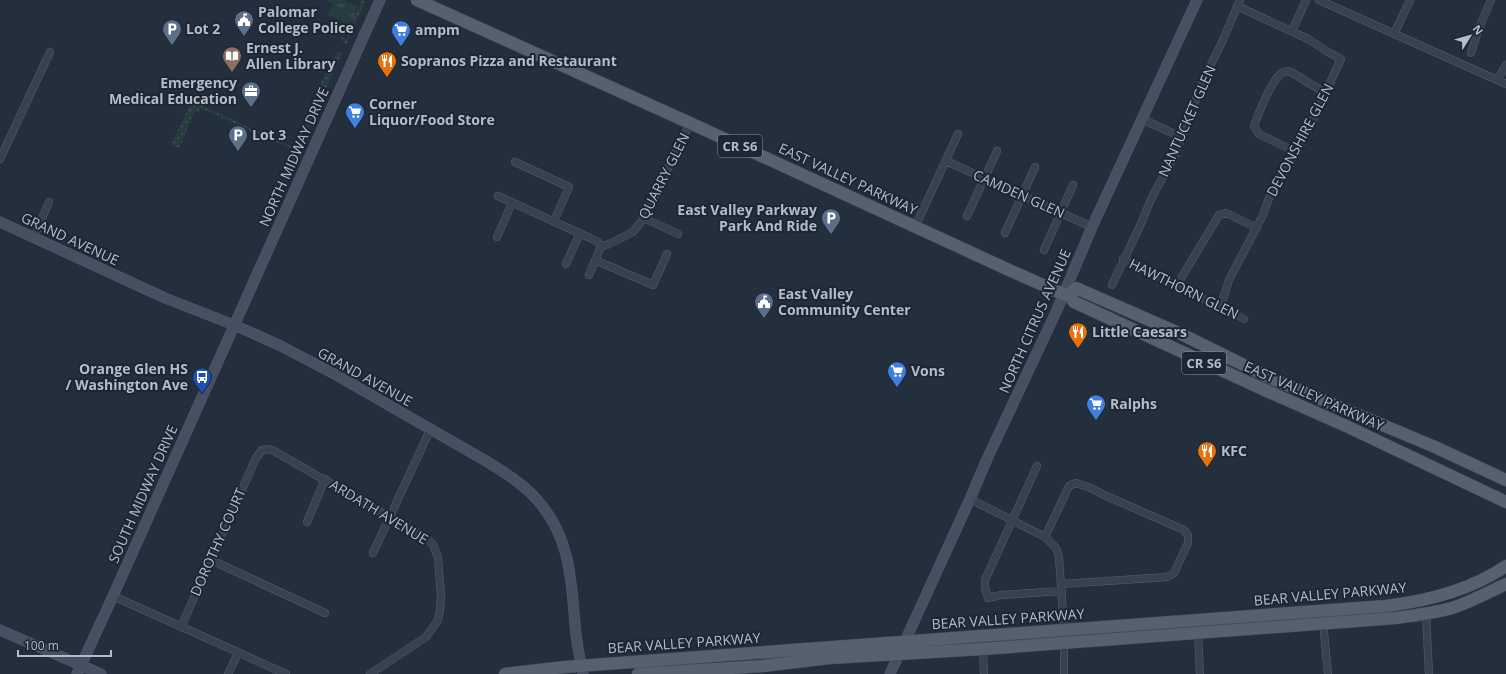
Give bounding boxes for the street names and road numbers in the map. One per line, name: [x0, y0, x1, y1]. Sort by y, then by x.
street label: NANTUCKET GLEN: [1153, 62, 1220, 180]
street label: DEVONSHIRE GLEN: [1262, 80, 1337, 200]
street label: NORTH MIDWAY DRIVE: [254, 84, 333, 229]
street label: QUARRY GLEN: [634, 129, 693, 222]
road number: CR S6: [718, 135, 762, 157]
street label: EAST VALLEY PARKWAY: [776, 138, 921, 219]
street label: CAMDEN GLEN: [970, 165, 1068, 222]
street label: GRAND AVENUE: [18, 208, 122, 269]
street label: NORTH CITRUS AVENUE: [994, 246, 1075, 396]
street label: HAWTHORN GLEN: [1126, 254, 1242, 323]
street label: GRAND AVENUE: [314, 343, 416, 410]
road number: CR S6: [1182, 352, 1226, 374]
street label: EAST VALLEY PARKWAY: [1241, 356, 1387, 435]
street label: SOUTH MIDWAY DRIVE: [104, 422, 182, 566]
street label: ARDATH AVENUE: [326, 475, 432, 548]
street label: DOROTHY COURT: [185, 485, 250, 599]
street label: BEAR VALLEY PARKWAY: [1253, 577, 1407, 610]
street label: BEAR VALLEY PARKWAY: [931, 604, 1085, 633]
street label: BEAR VALLEY PARKWAY: [607, 628, 761, 657]

